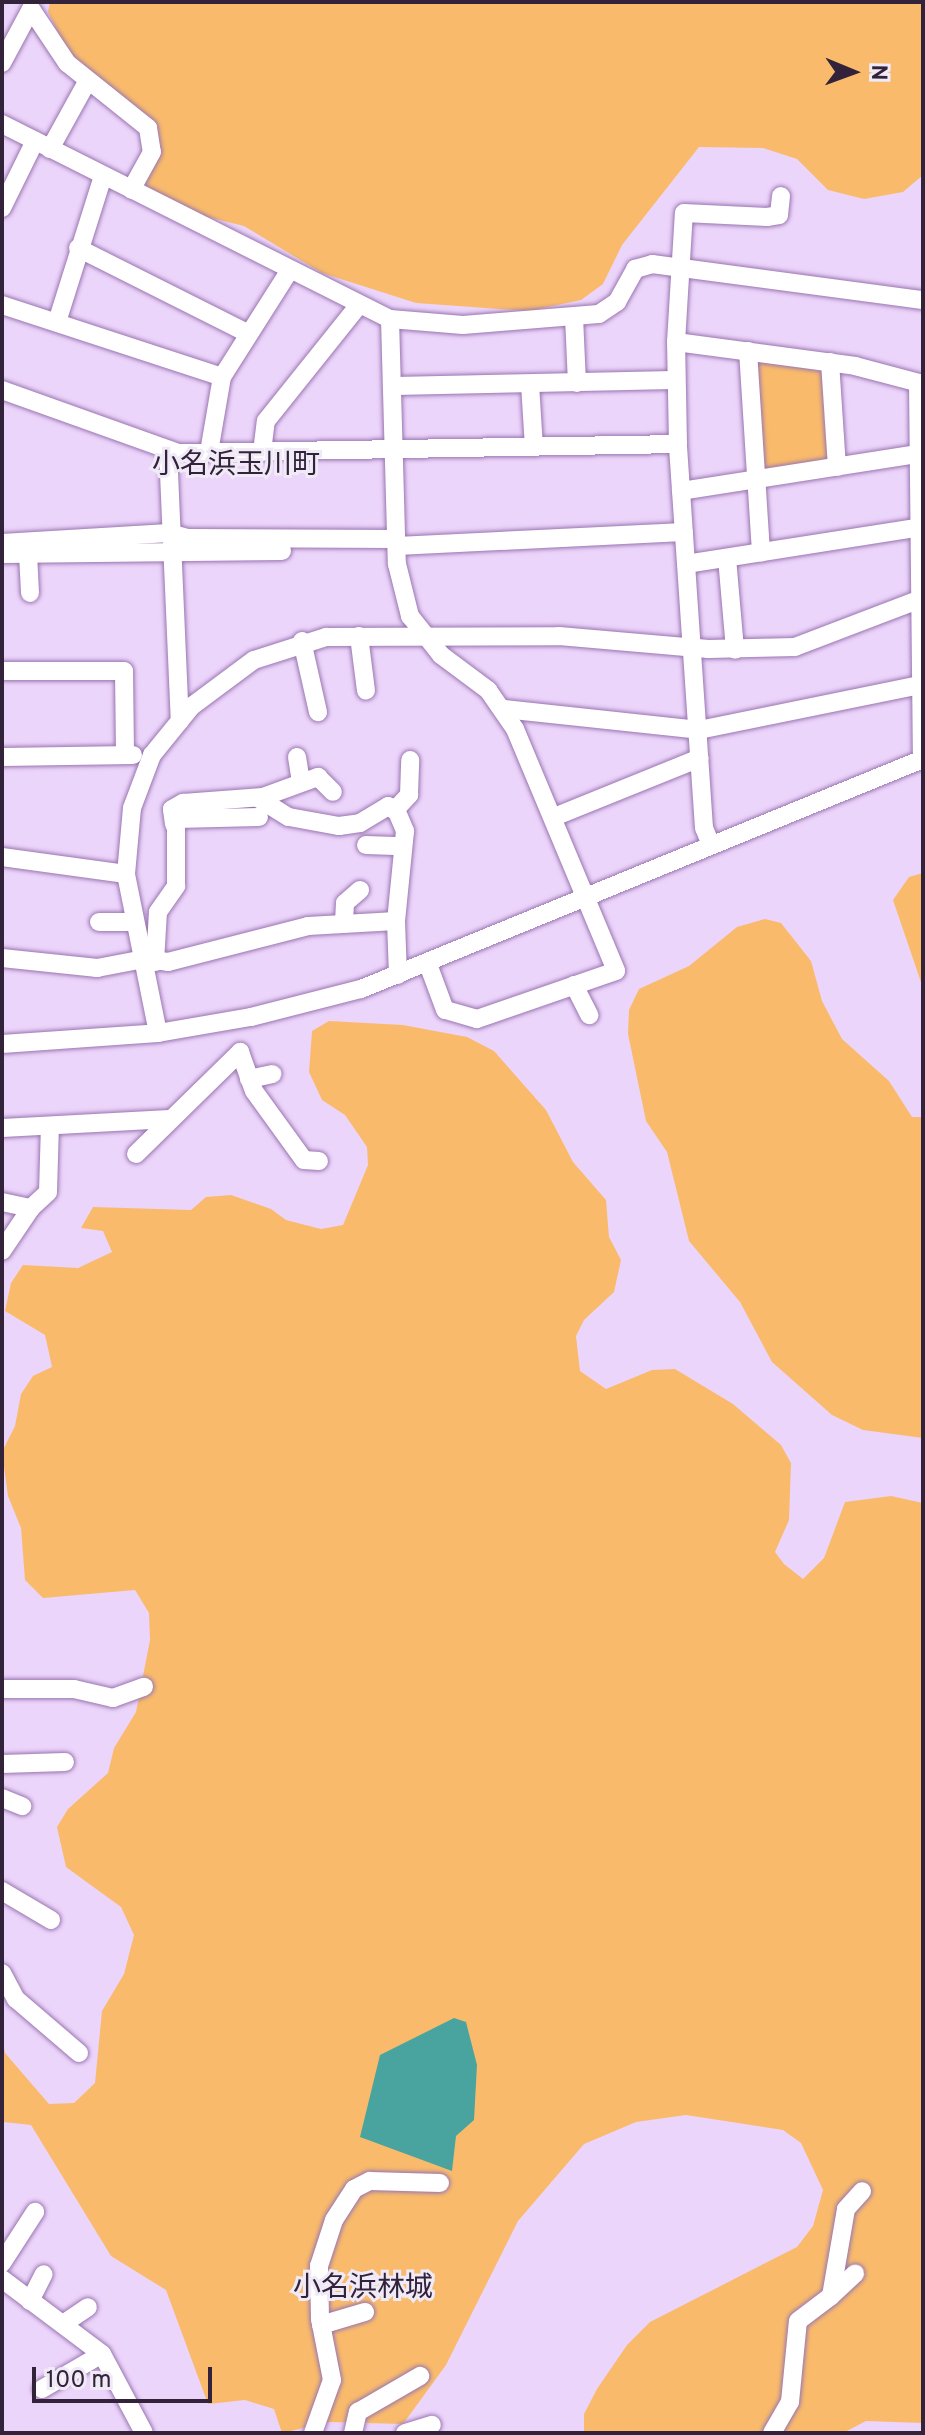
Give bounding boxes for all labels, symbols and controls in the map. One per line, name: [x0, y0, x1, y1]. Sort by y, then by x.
north arrow: [813, 32, 893, 112]
text: N: [864, 64, 891, 81]
district label: 小名浜玉川町: [152, 449, 320, 483]
district label: 小名浜林城: [293, 2272, 433, 2306]
scale bar: [36, 2351, 216, 2401]
text: 100 m: [46, 2366, 112, 2396]

